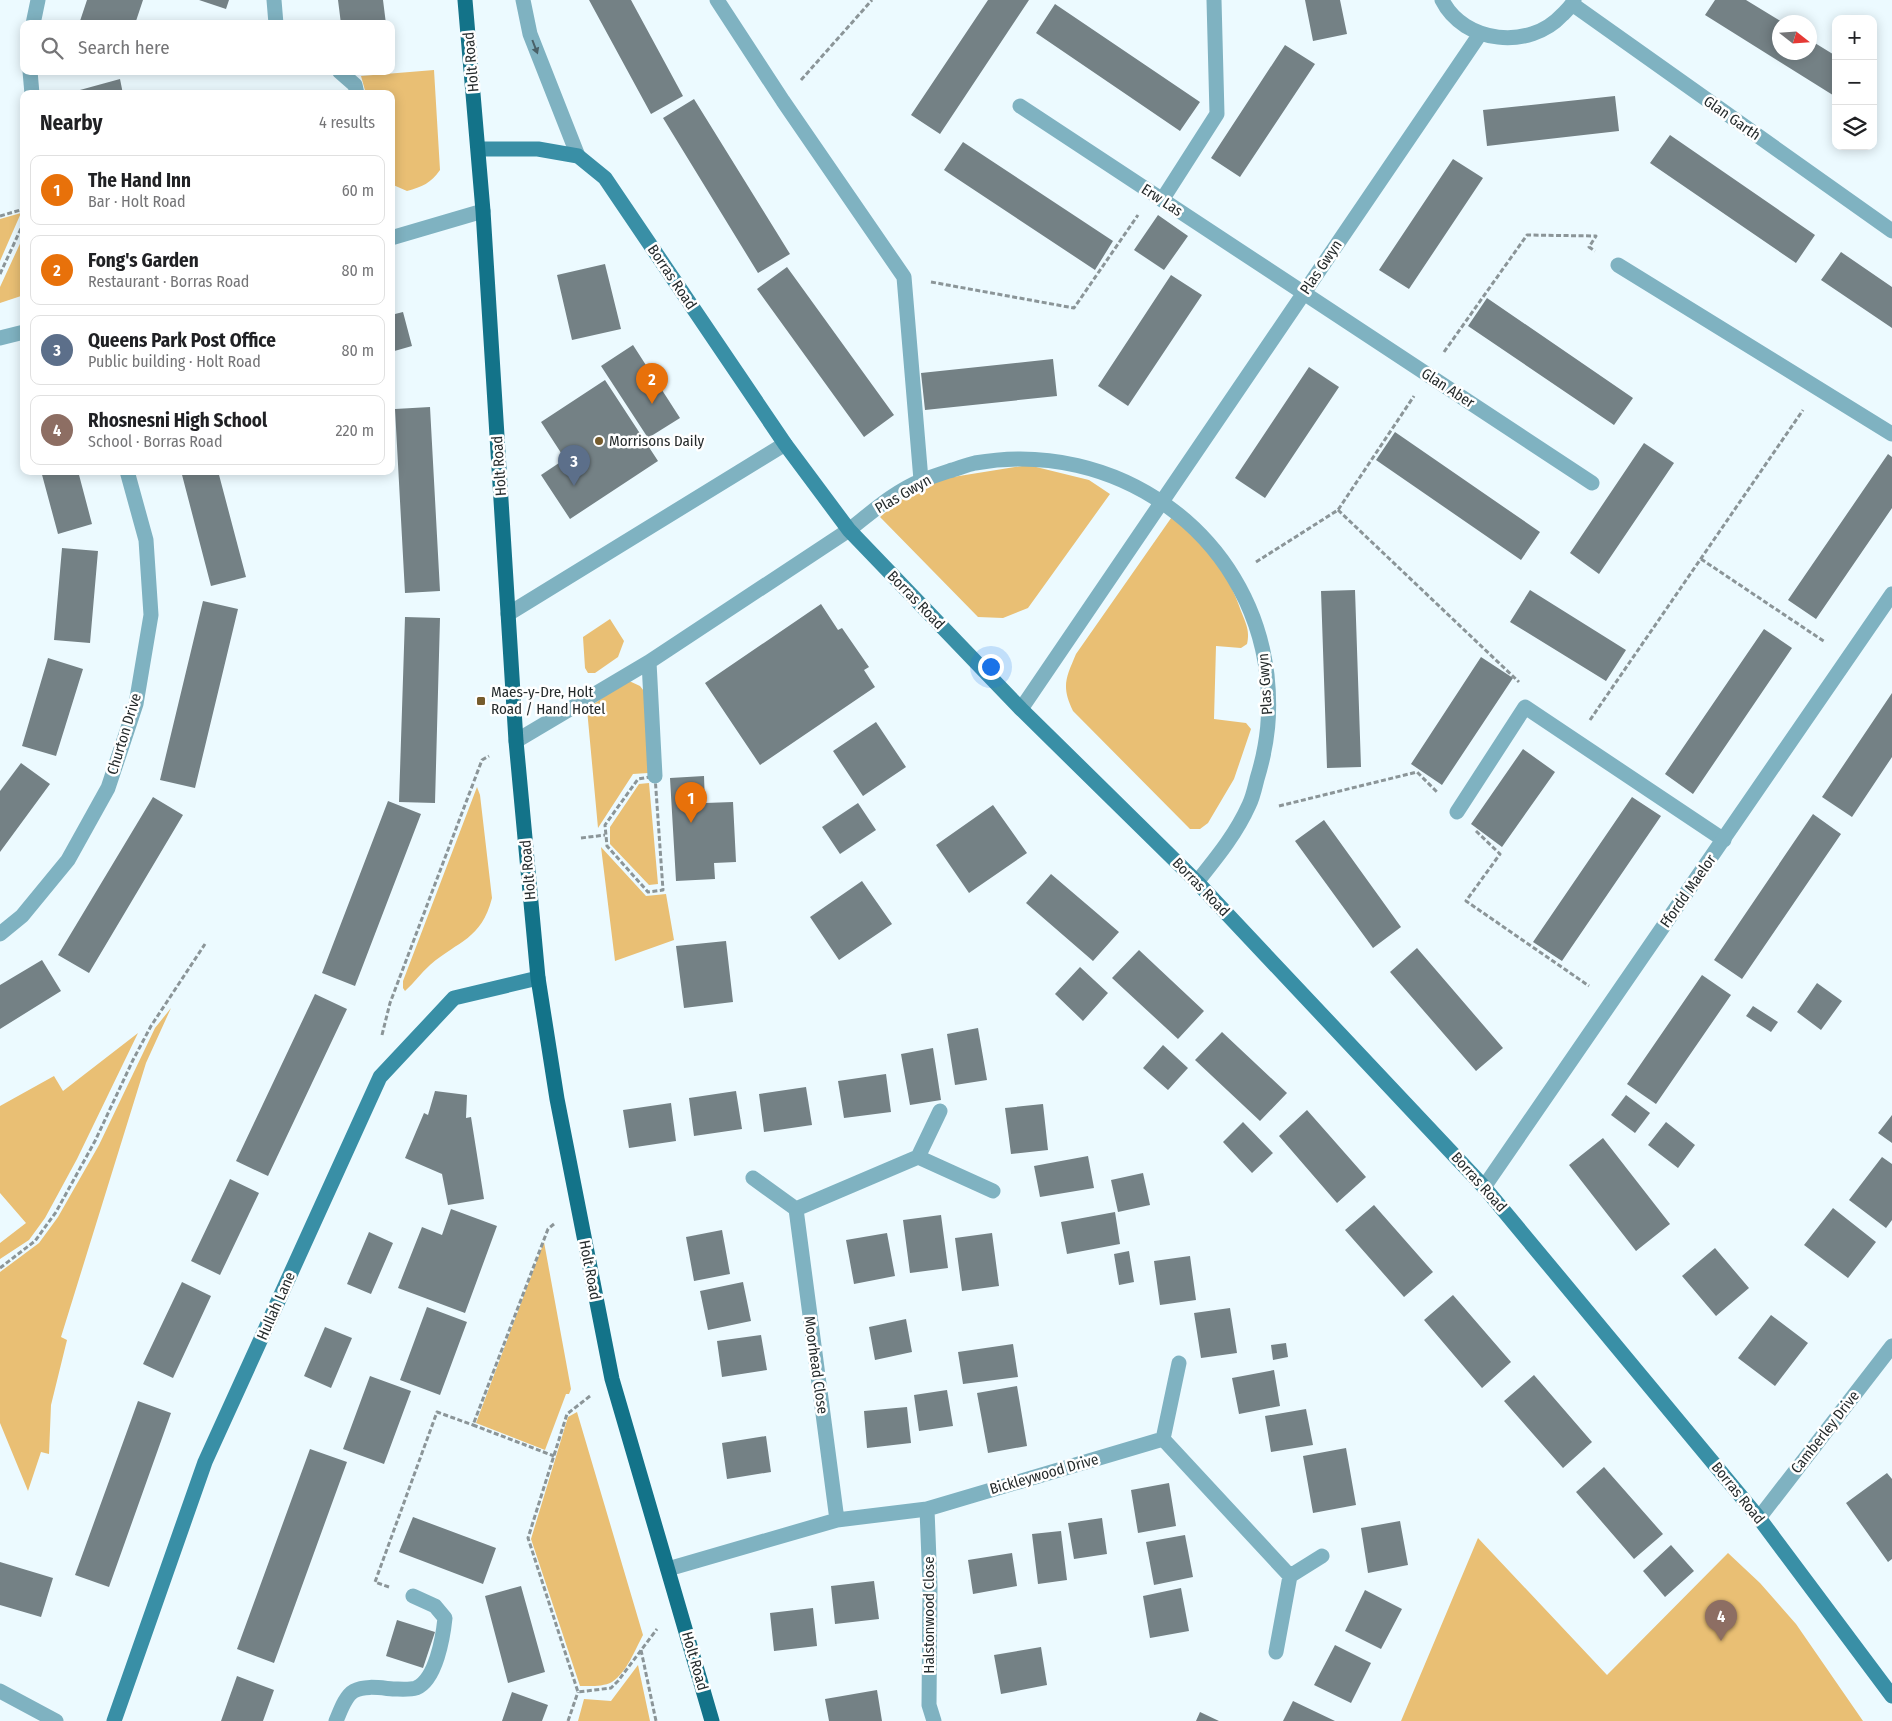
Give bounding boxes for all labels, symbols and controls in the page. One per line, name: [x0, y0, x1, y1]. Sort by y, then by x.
north arrow: [1772, 15, 1817, 60]
map controls: [1832, 15, 1877, 150]
button: +: [1832, 15, 1877, 60]
search box: [20, 20, 395, 75]
street label: Holt Road: [459, 31, 483, 93]
icon: search: [38, 34, 66, 62]
text: Search here: [78, 36, 170, 59]
one-way arrow: [531, 40, 539, 55]
button: −: [1832, 60, 1877, 105]
street label: Glan Garth: [1700, 92, 1764, 144]
button: layers: [1832, 105, 1877, 150]
text: Nearby: [40, 110, 102, 136]
text: 4 results: [319, 113, 375, 132]
text: The Hand Inn: [88, 169, 191, 192]
street label: Erw Las: [1138, 180, 1186, 220]
text: 1: [54, 181, 60, 200]
text: 60 m: [342, 181, 374, 200]
text: Bar · Holt Road: [88, 192, 186, 211]
street label: Plas Gwyn: [1296, 236, 1346, 298]
street label: Borras Road: [644, 241, 700, 313]
text: Fong's Garden: [88, 249, 199, 272]
text: 2: [53, 261, 61, 280]
text: 80 m: [342, 261, 374, 280]
text: Restaurant · Borras Road: [88, 272, 249, 291]
text: Queens Park Post Office: [88, 329, 276, 352]
text: 3: [53, 341, 61, 360]
text: 80 m: [342, 341, 374, 360]
text: Public building · Holt Road: [88, 352, 261, 371]
pin: 2: [636, 363, 668, 404]
street label: Glan Aber: [1418, 364, 1479, 412]
text: Rhosnesni High School: [88, 409, 267, 432]
text: 4: [53, 421, 61, 440]
text: 220 m: [335, 421, 374, 440]
text: School · Borras Road: [88, 432, 223, 451]
place label: Morrisons Daily: [609, 432, 704, 450]
street label: Holt Road: [488, 435, 510, 497]
marker: Morrisons Daily: [593, 435, 605, 447]
pin: 3: [558, 445, 590, 486]
street label: Plas Gwyn: [872, 471, 934, 517]
street label: Borras Road: [884, 567, 948, 633]
street label: Plas Gwyn: [1254, 653, 1276, 715]
your location: [978, 654, 1004, 680]
place label: Maes-y-Dre, Holt Road / Hand Hotel: [491, 683, 605, 718]
street label: Churton Drive: [103, 691, 145, 777]
marker: Maes-y-Dre, Holt Road / Hand Hotel: [475, 695, 487, 707]
pin: 1: [675, 782, 707, 823]
street label: Holt Road: [516, 839, 540, 901]
street label: Ffordd Maelor: [1656, 850, 1720, 931]
street label: Borras Road: [1169, 854, 1233, 920]
street label: Borras Road: [1447, 1148, 1511, 1216]
street label: Holt Road: [575, 1239, 605, 1301]
street label: Hullah Lane: [253, 1269, 299, 1343]
street label: Moorhead Close: [800, 1315, 832, 1415]
street label: Camberley Drive: [1787, 1387, 1863, 1477]
street label: Bickleywood Drive: [988, 1450, 1100, 1498]
street label: Borras Road: [1708, 1458, 1768, 1528]
street label: Halstonwood Close: [920, 1556, 938, 1674]
pin: 4: [1705, 1600, 1737, 1641]
street label: Holt Road: [678, 1629, 712, 1693]

